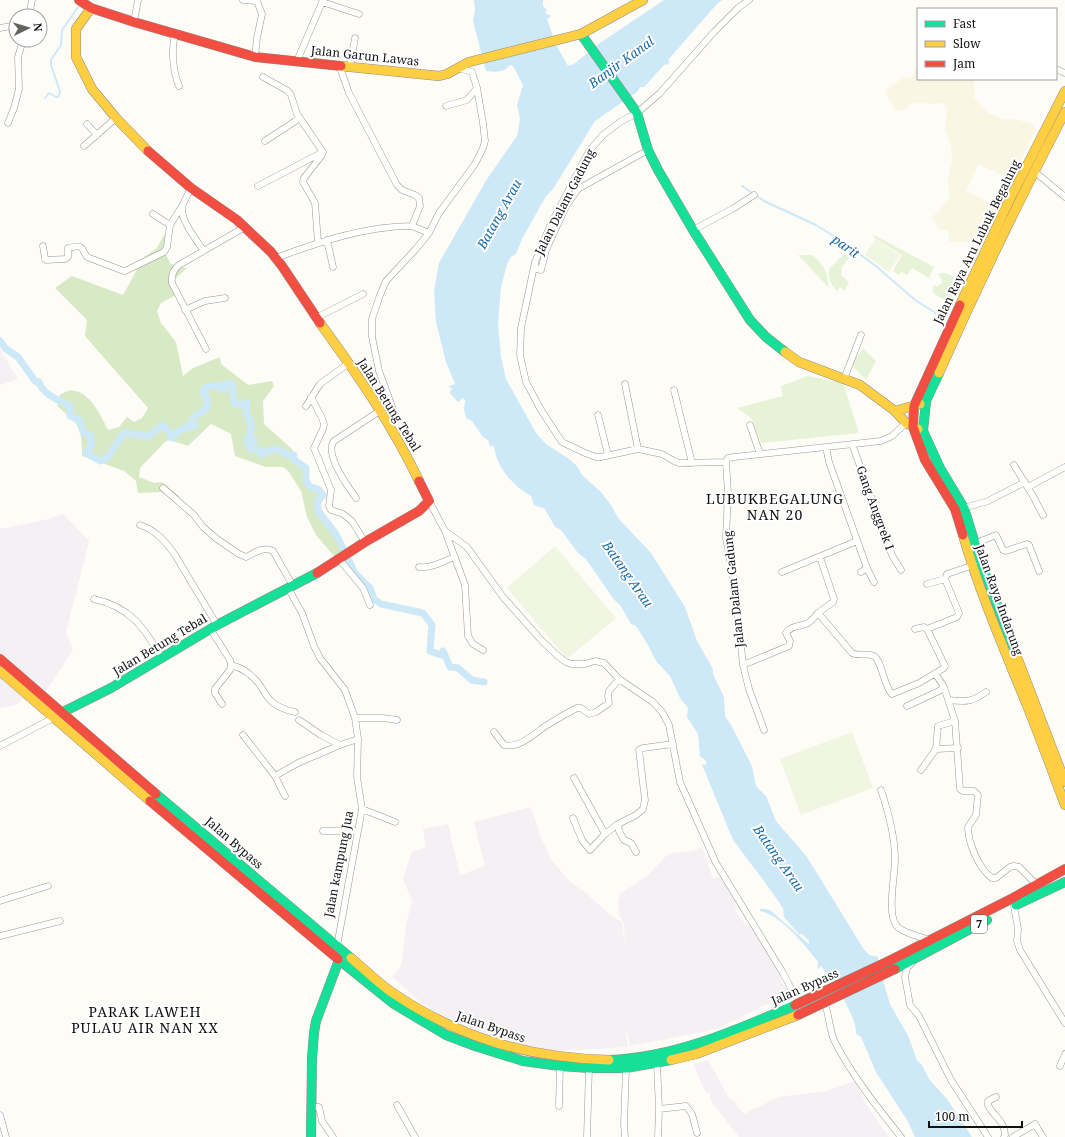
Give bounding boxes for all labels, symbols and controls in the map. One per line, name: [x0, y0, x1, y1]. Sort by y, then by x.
north arrow: [8, 8, 48, 48]
legend: [917, 8, 1057, 80]
text: Fast: [953, 15, 976, 32]
text: N: [31, 22, 46, 32]
water label: Banjir Kanal: [584, 32, 657, 92]
text: Slow: [953, 35, 981, 52]
street label: Jalan Garun Lawas: [309, 41, 420, 70]
text: Jam: [952, 55, 975, 72]
street label: Jalan Dalam Gadung: [530, 145, 599, 259]
street label: Jalan Raya Aru Lubuk Begalung: [929, 156, 1024, 328]
water label: Batang Arau: [472, 176, 526, 253]
water label: parit: [828, 229, 864, 262]
street label: Jalan Betung Tebal: [353, 354, 425, 455]
street label: Gang Anggrek I: [852, 463, 899, 552]
district label: LUBUKBEGALUNG NAN 20: [706, 489, 844, 524]
street label: Jalan Dalam Gadung: [719, 529, 748, 649]
water label: Batang Arau: [598, 536, 658, 611]
street label: Jalan Raya Indarung: [971, 541, 1028, 658]
street label: Jalan Betung Tebal: [109, 610, 210, 680]
street label: Jalan kampung Jua: [320, 809, 357, 920]
street label: Jalan Bypass: [201, 812, 267, 873]
water label: Batang Arau: [749, 820, 809, 895]
road number: 7: [971, 915, 987, 933]
street label: Jalan Bypass: [768, 964, 841, 1009]
district label: PARAK LAWEH PULAU AIR NAN XX: [71, 1002, 219, 1037]
street label: Jalan Bypass: [454, 1006, 528, 1046]
scale bar: [929, 1103, 1022, 1129]
text: 100 m: [935, 1108, 970, 1125]

